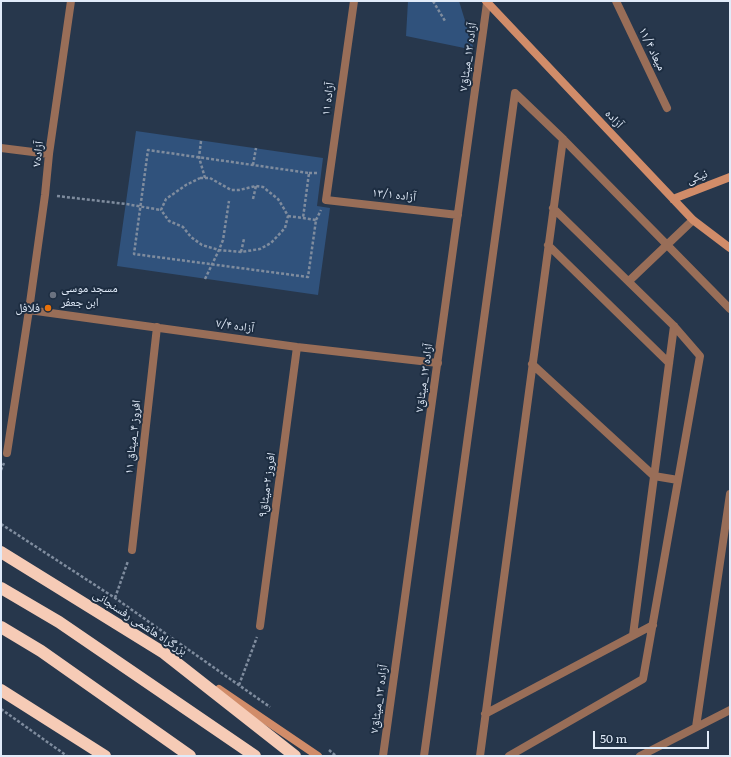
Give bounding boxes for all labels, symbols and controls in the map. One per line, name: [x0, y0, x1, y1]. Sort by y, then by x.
street label: آزاده ۱۳_میثاق۷: [456, 22, 480, 92]
street label: میعاد ۱۱/۴: [635, 25, 669, 73]
street label: آزاده ۱۱: [319, 81, 337, 117]
street label: آزاده: [602, 107, 626, 131]
street label: آزاده۷: [29, 140, 47, 168]
street label: نیکی: [684, 166, 710, 188]
street label: آزاده ۱۳/۱: [371, 186, 417, 204]
place label: مسجد موسی ابن جعفر: [61, 281, 118, 309]
marker: مسجد موسی ابن جعفر: [48, 290, 58, 300]
place label: فلافل: [16, 301, 40, 315]
marker: فلافل: [43, 303, 53, 313]
street label: آزاده ۷/۴: [215, 316, 255, 336]
street label: آزاده ۱۳_میثاق۷: [412, 343, 436, 413]
street label: افروز ۴_میثاق ۱۱: [122, 399, 144, 475]
street label: افروز ۲-میثاق۹: [255, 452, 279, 518]
street label: بزرگراه هاشمی رفسنجانی: [90, 587, 190, 659]
street label: آزاده ۱۳_میثاق۷: [367, 664, 391, 734]
scale bar: [595, 723, 711, 749]
text: 50 m: [600, 729, 627, 747]

